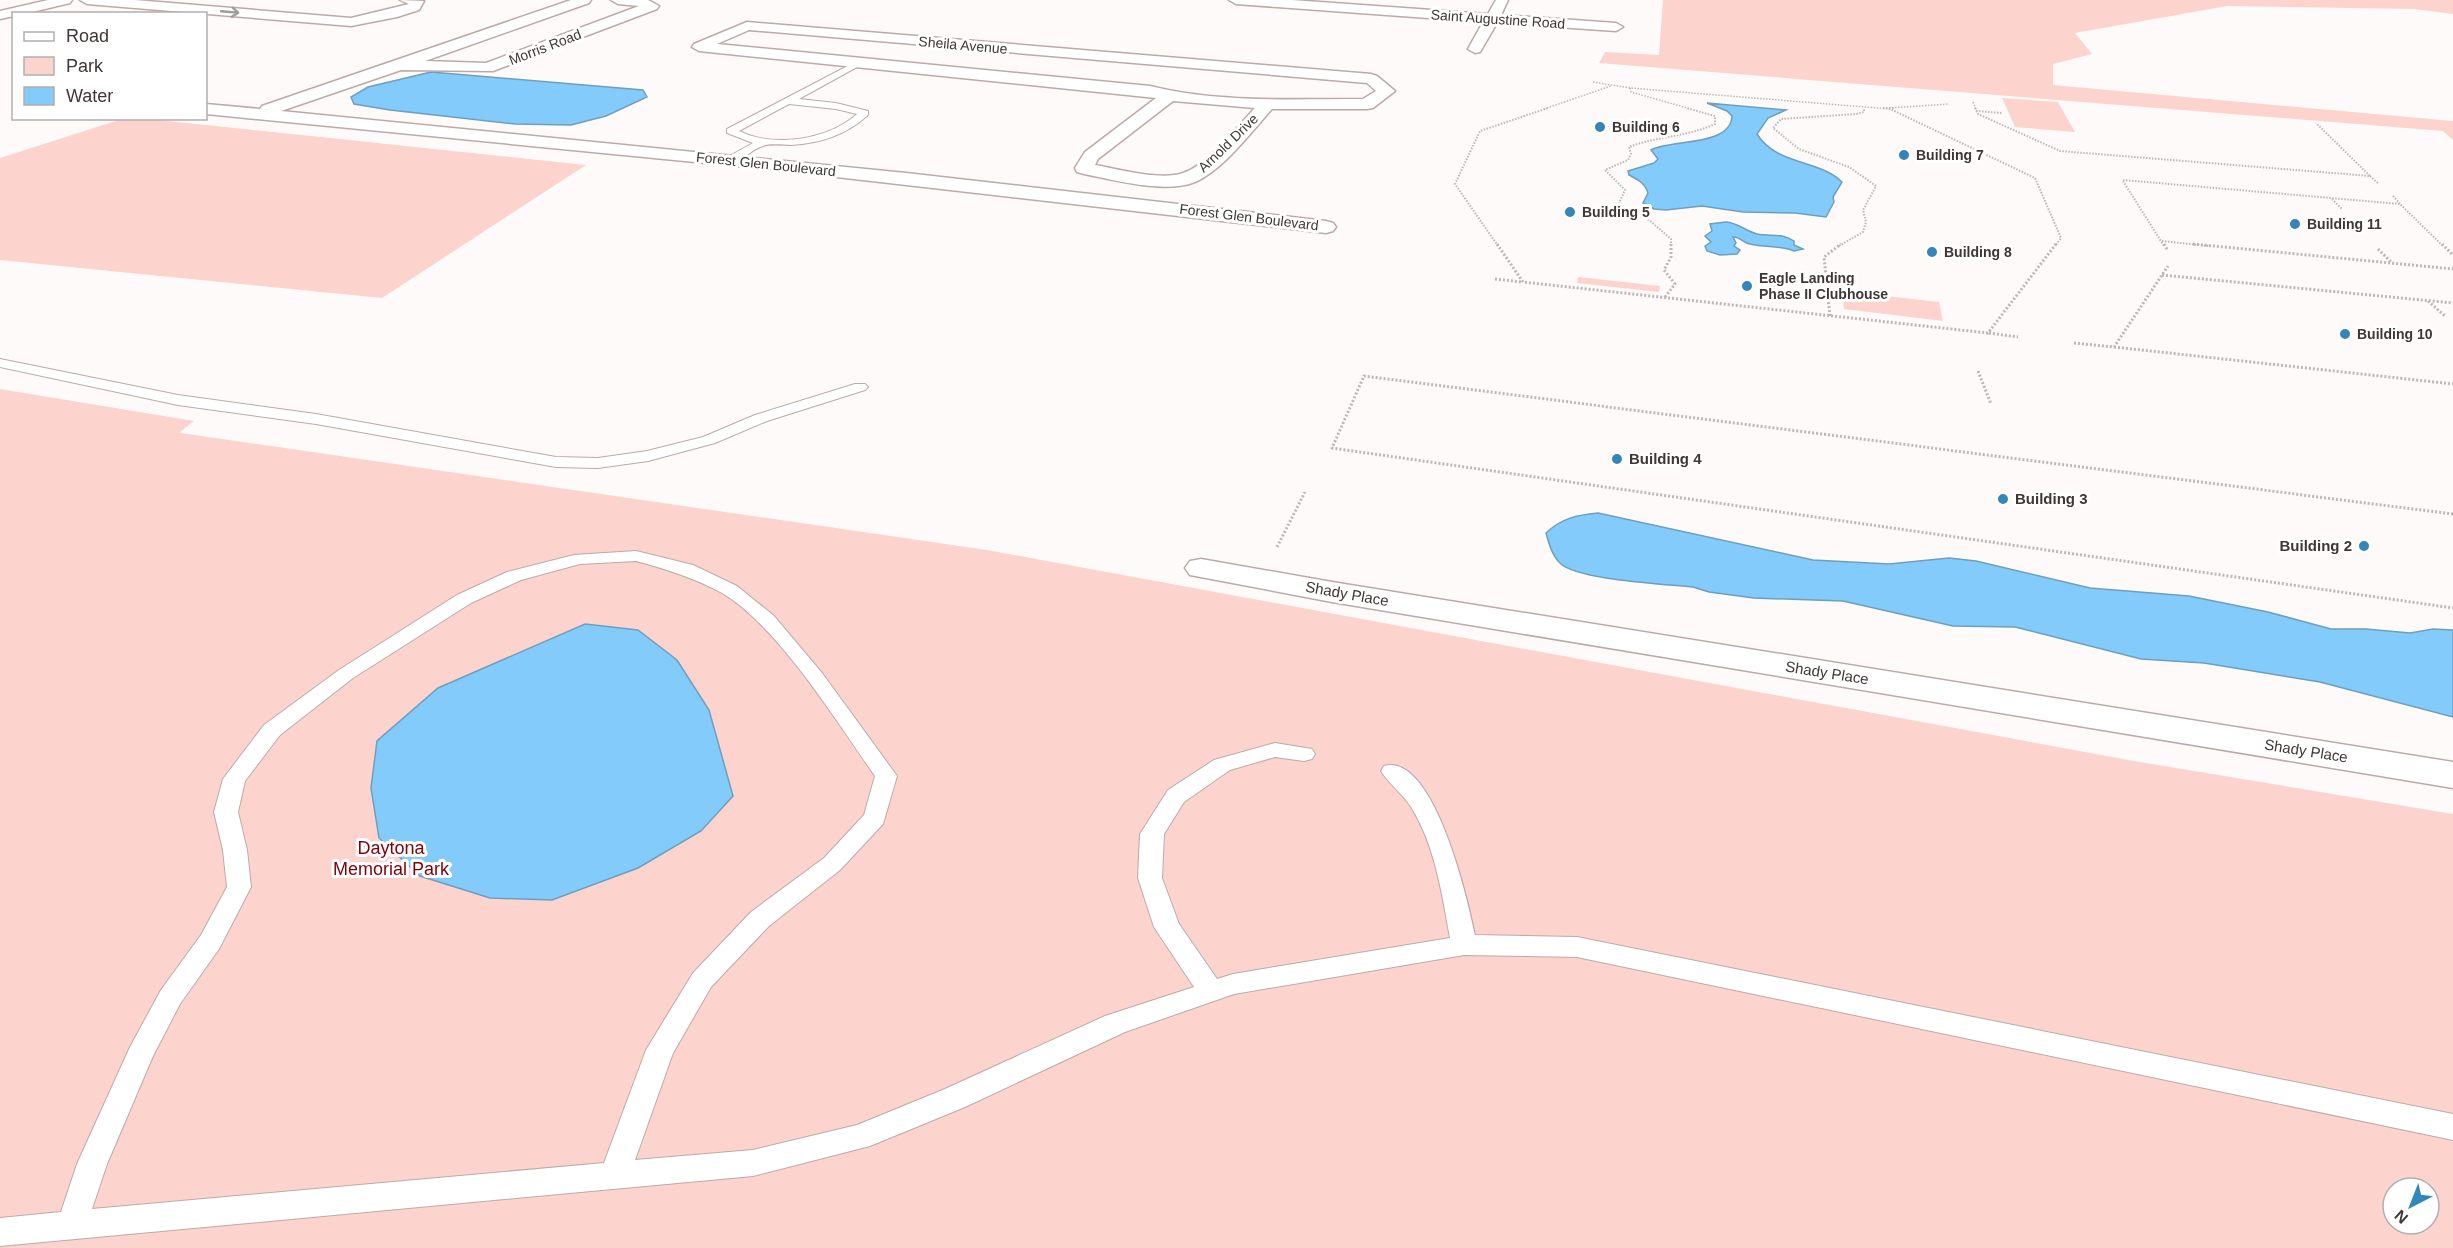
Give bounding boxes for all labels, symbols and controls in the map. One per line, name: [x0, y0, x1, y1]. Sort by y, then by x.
street label: Saint Augustine Road: [1430, 6, 1566, 32]
one-way arrow: [220, 7, 240, 18]
legend: [12, 12, 207, 120]
text: Road: [66, 26, 109, 46]
street label: Morris Road: [507, 26, 583, 68]
street label: Sheila Avenue: [918, 33, 1008, 57]
text: Park: [66, 56, 104, 76]
text: Water: [66, 86, 113, 106]
street label: Arnold Drive: [1195, 110, 1261, 176]
place label: Building 6: [1612, 119, 1680, 135]
marker: Building 6: [1593, 120, 1607, 134]
place label: Building 7: [1916, 147, 1984, 163]
marker: Building 7: [1897, 148, 1911, 162]
street label: Forest Glen Boulevard: [696, 149, 836, 179]
street label: Forest Glen Boulevard: [1179, 201, 1319, 233]
place label: Building 5: [1582, 204, 1650, 220]
marker: Building 5: [1563, 205, 1577, 219]
place label: Building 11: [2307, 216, 2382, 232]
marker: Building 11: [2288, 217, 2302, 231]
place label: Building 8: [1944, 244, 2012, 260]
marker: Building 8: [1925, 245, 1939, 259]
place label: Eagle Landing Phase II Clubhouse: [1759, 270, 1888, 302]
marker: Eagle Landing Phase II Clubhouse: [1740, 279, 1754, 293]
place label: Building 10: [2357, 326, 2433, 342]
marker: Building 10: [2338, 327, 2352, 341]
place label: Building 4: [1629, 450, 1702, 467]
marker: Building 4: [1610, 452, 1624, 466]
place label: Building 3: [2015, 490, 2088, 507]
marker: Building 3: [1996, 492, 2010, 506]
place label: Building 2: [2280, 537, 2352, 554]
marker: Building 2: [2357, 539, 2371, 553]
street label: Shady Place: [1304, 578, 1390, 609]
street label: Shady Place: [1784, 658, 1870, 687]
street label: Shady Place: [2263, 736, 2349, 765]
park label: Daytona Memorial Park: [333, 838, 450, 879]
north arrow: [2381, 1176, 2441, 1236]
text: N: [2391, 1207, 2411, 1227]

